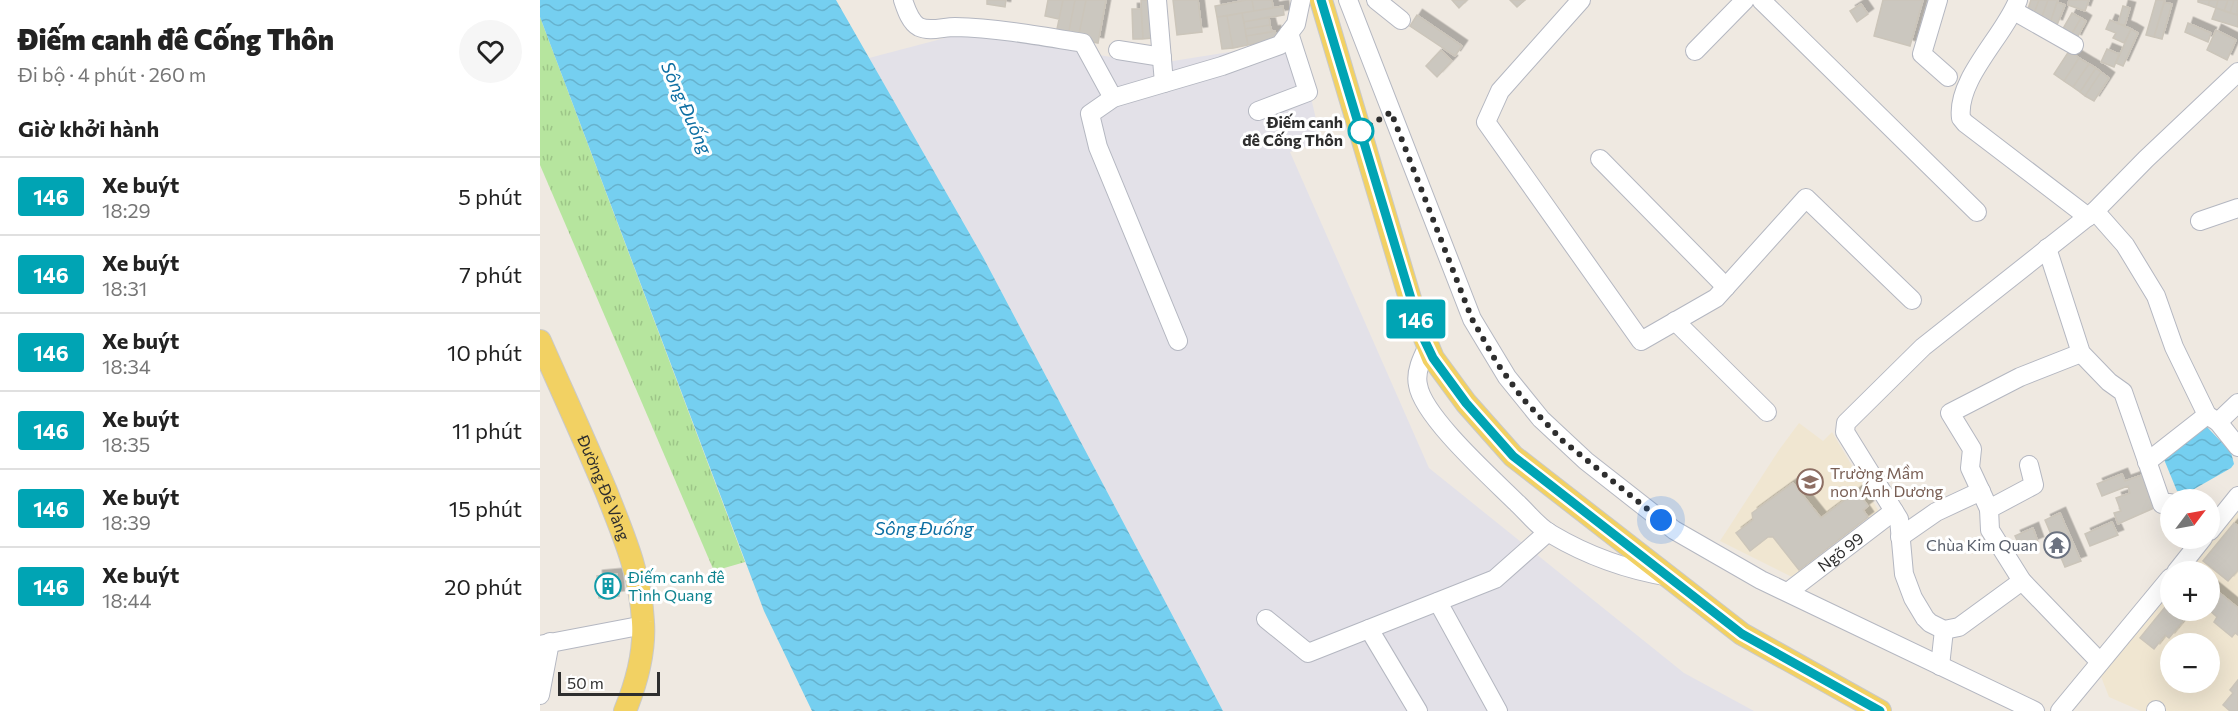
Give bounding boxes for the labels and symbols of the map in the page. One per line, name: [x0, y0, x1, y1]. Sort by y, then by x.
water label: Sông Đuống: [657, 58, 718, 158]
place label: Điếm canh đê Cống Thôn: [1242, 112, 1343, 149]
marker: Điếm canh đê Cống Thôn: [1348, 118, 1374, 144]
line badge: 146: [1382, 300, 1450, 338]
street label: Đường Đê Vàng: [574, 431, 635, 543]
place label: Trường Mầm non Ánh Dương: [1830, 463, 1944, 500]
school or university icon: Trường Mầm non Ánh Dương: [1795, 467, 1825, 497]
north arrow: [2160, 489, 2220, 549]
your location: [1646, 505, 1676, 535]
water label: Sông Đuống: [875, 517, 975, 539]
street label: Ngõ 99: [1813, 528, 1867, 575]
temple icon: Chùa Kim Quan: [2042, 530, 2072, 560]
place label: Chùa Kim Quan: [1926, 535, 2038, 554]
place label: Điếm canh đê Tình Quang: [627, 567, 725, 604]
building icon: Điếm canh đê Tình Quang: [593, 571, 623, 601]
scale bar: [558, 669, 660, 696]

